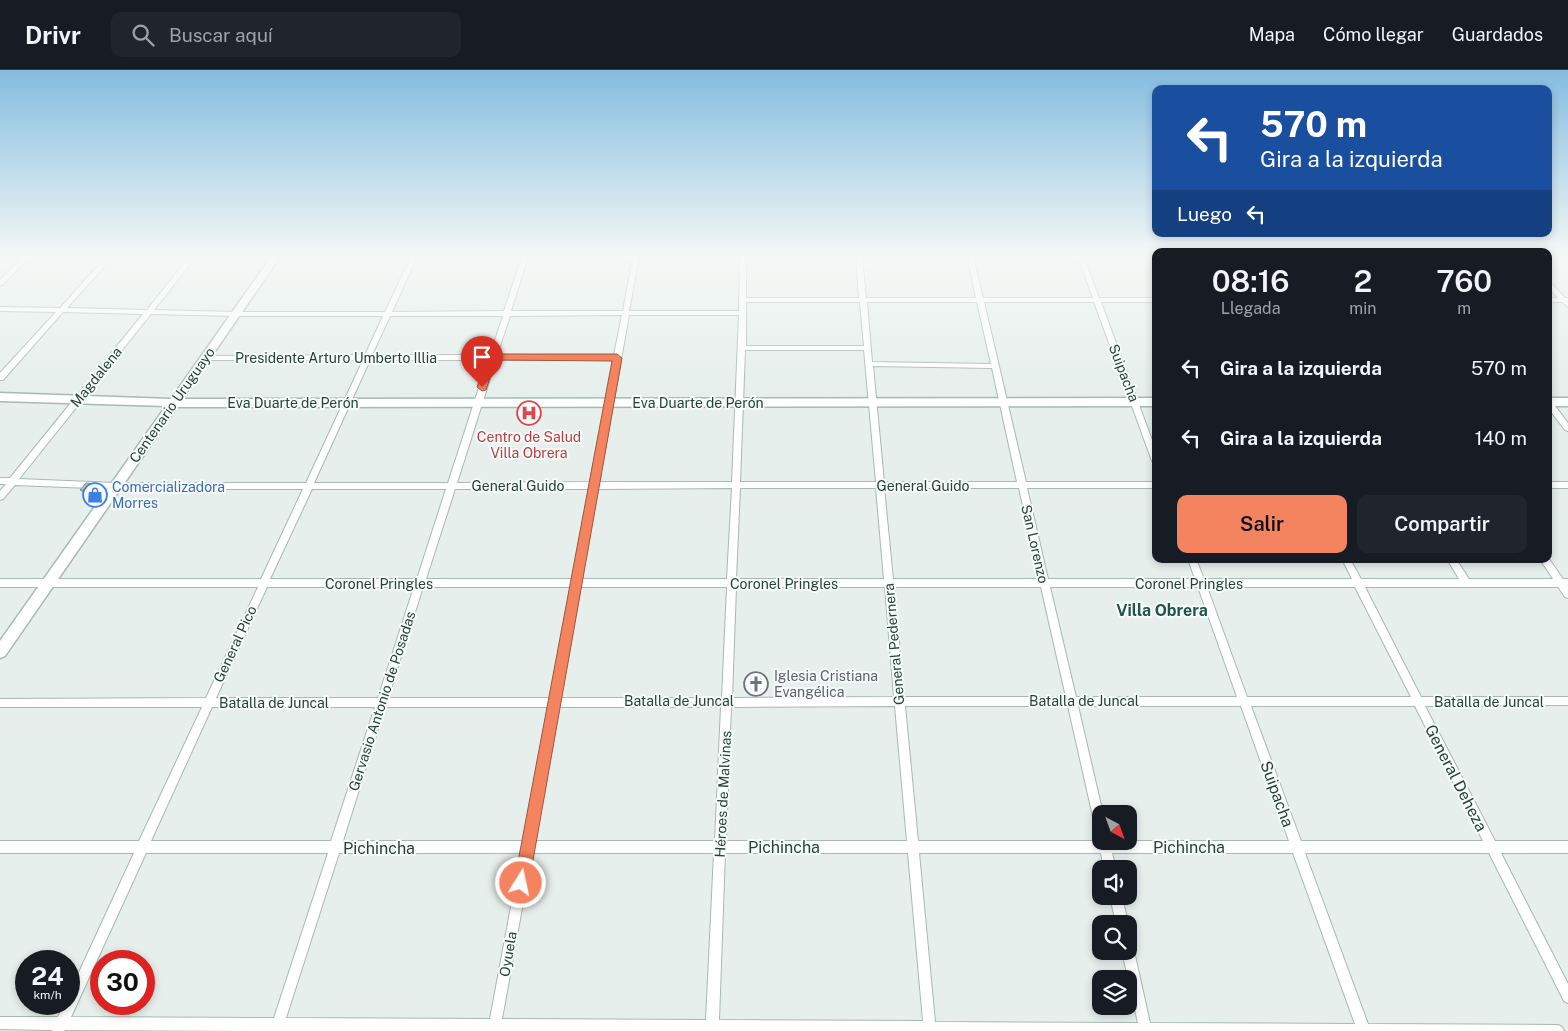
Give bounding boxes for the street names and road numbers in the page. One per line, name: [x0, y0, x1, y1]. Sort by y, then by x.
street label: Suipacha: [1106, 342, 1142, 404]
street label: Magdalena: [67, 344, 125, 410]
street label: Centenario Uruguayo: [126, 344, 218, 466]
street label: Presidente Arturo Umberto Illia: [235, 350, 437, 366]
street label: Eva Duarte de Perón: [227, 395, 359, 411]
street label: Eva Duarte de Perón: [632, 395, 764, 411]
street label: General Guido: [471, 478, 565, 494]
street label: General Guido: [876, 478, 970, 494]
street label: San Lorenzo: [1018, 503, 1052, 585]
street label: Coronel Pringles: [325, 576, 433, 592]
street label: Coronel Pringles: [730, 576, 838, 592]
street label: Coronel Pringles: [1135, 576, 1243, 592]
street label: General Pedernera: [881, 582, 907, 706]
street label: General Pico: [210, 603, 260, 685]
street label: Gervasio Antonio de Posadas: [345, 609, 419, 793]
street label: Batalla de Juncal: [624, 693, 734, 709]
street label: Batalla de Juncal: [1029, 693, 1139, 709]
street label: Batalla de Juncal: [1434, 694, 1544, 710]
street label: Batalla de Juncal: [219, 695, 329, 711]
street label: General Deheza: [1421, 721, 1491, 835]
street label: Héroes de Malvinas: [712, 730, 734, 858]
street label: Suipacha: [1256, 758, 1298, 830]
street label: Pichincha: [748, 838, 820, 857]
street label: Pichincha: [1153, 838, 1225, 857]
street label: Pichincha: [343, 839, 415, 858]
street label: Oyuela: [496, 930, 520, 978]

